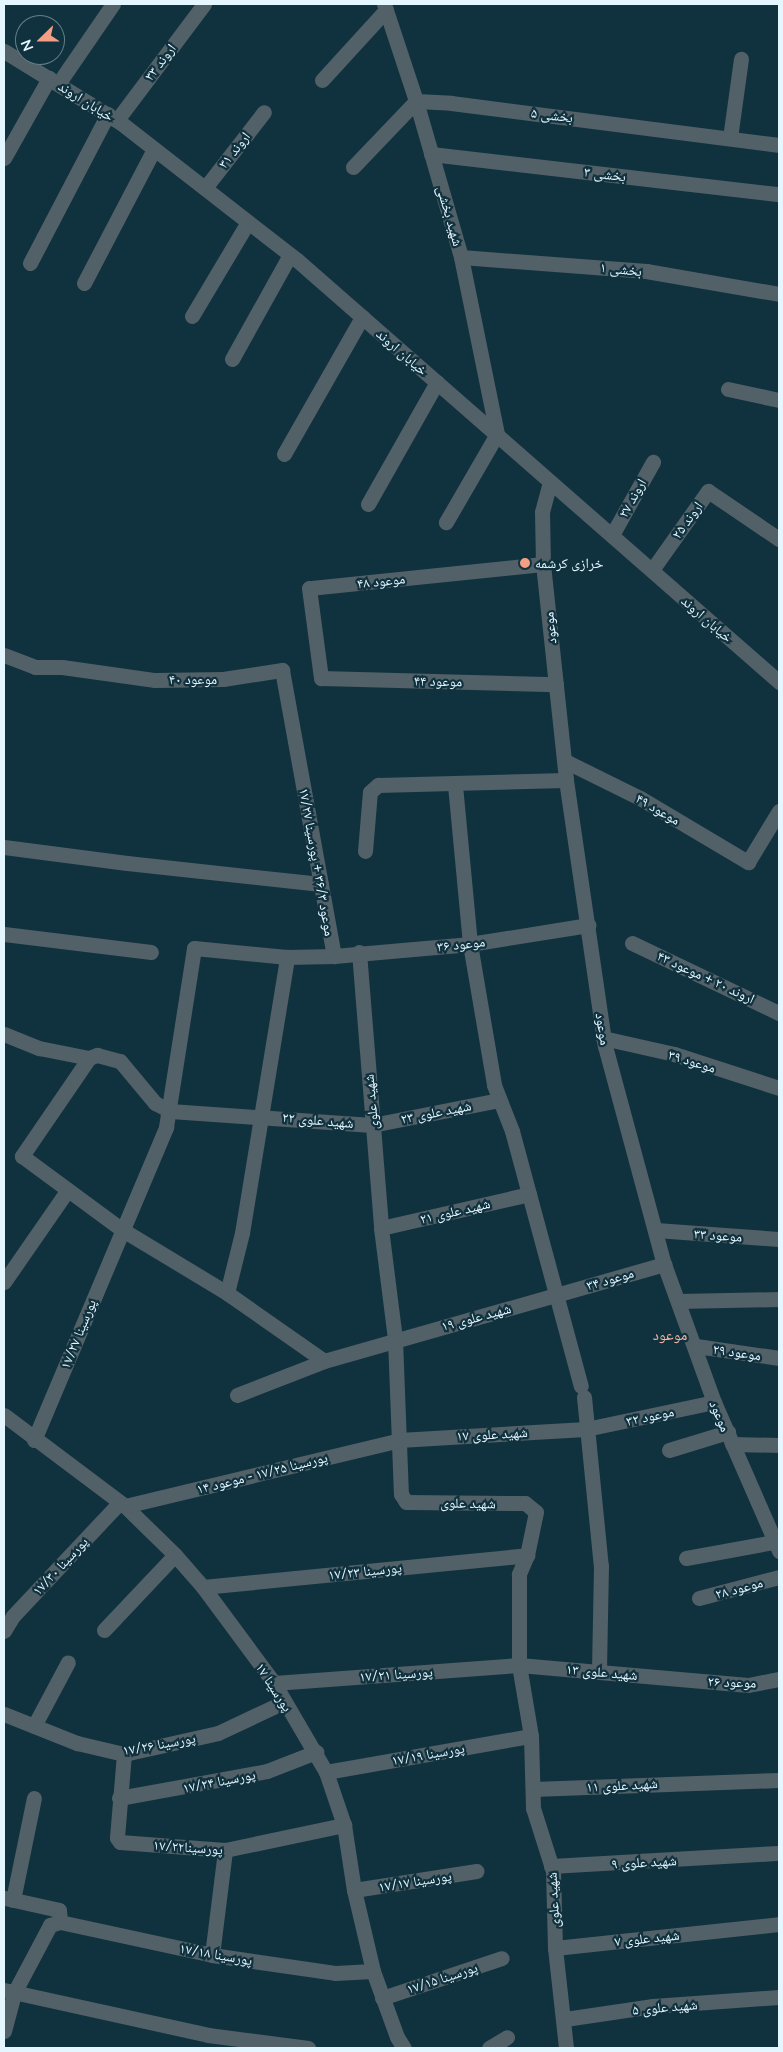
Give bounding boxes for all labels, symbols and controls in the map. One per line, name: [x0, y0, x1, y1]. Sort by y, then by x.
north arrow: [15, 15, 65, 65]
text: N: [17, 37, 36, 54]
street label: اروند ۳۳: [141, 40, 179, 84]
street label: خیابان اروند: [55, 77, 117, 125]
street label: بخشی ۵: [530, 104, 574, 126]
street label: اروند ۳۱: [214, 128, 254, 172]
street label: بخشی ۳: [583, 163, 627, 185]
street label: شهید بخشی: [433, 184, 467, 248]
street label: بخشی ۱: [599, 258, 643, 280]
street label: خیابان اروند: [373, 325, 431, 379]
street label: اروند ۲۷: [614, 476, 650, 520]
street label: اروند ۲۵: [668, 498, 706, 542]
place label: خرازی کرشمه: [535, 555, 603, 571]
marker: خرازی کرشمه: [519, 557, 531, 569]
street label: موعود ۴۸: [356, 570, 406, 592]
street label: خیابان اروند: [678, 592, 736, 646]
street label: موعود: [540, 611, 560, 645]
street label: موعود ۴۰: [169, 671, 217, 687]
street label: موعود ۴۴: [414, 672, 462, 690]
street label: موعود ۳۶/۳ + پورسینا ۱۷/۲۷: [296, 787, 338, 937]
street label: موعود ۴۹: [633, 790, 683, 828]
street label: موعود ۳۶: [436, 933, 486, 955]
street label: اروند ۲۰ + موعود ۴۳: [655, 947, 757, 1007]
street label: موعود: [592, 1012, 614, 1046]
street label: موعود ۳۹: [666, 1046, 718, 1076]
street label: شهید علوی: [360, 1074, 382, 1130]
street label: شهید علوی ۲۳: [399, 1097, 473, 1127]
street label: شهید علوی ۲۲: [282, 1109, 354, 1131]
street label: شهید علوی ۲۱: [418, 1195, 492, 1227]
street label: موعود ۳۳: [693, 1225, 743, 1245]
street label: موعود ۳۴: [584, 1264, 636, 1294]
street label: پورسینا ۱۷/۲۷: [56, 1297, 100, 1371]
street label: شهید علوی ۱۹: [439, 1300, 513, 1334]
district label: موعود: [653, 1326, 687, 1344]
street label: موعود ۲۹: [712, 1340, 762, 1364]
street label: موعود: [706, 1398, 734, 1434]
street label: موعود ۳۲: [625, 1403, 675, 1429]
street label: شهید علوی ۱۷: [456, 1424, 528, 1444]
street label: پورسینا ۱۷/۲۵ - موعود ۱۴: [195, 1449, 329, 1497]
street label: شهید علوی: [440, 1494, 496, 1512]
street label: پورسینا ۱۷/۳۰: [29, 1533, 91, 1599]
street label: پورسینا ۱۷/۲۳: [327, 1559, 403, 1583]
street label: موعود ۲۸: [713, 1574, 765, 1602]
street label: پورسینا ۱۷: [252, 1659, 296, 1715]
street label: شهید علوی ۱۳: [566, 1661, 638, 1683]
street label: پورسینا ۱۷/۲۱: [359, 1663, 433, 1685]
street label: موعود ۲۶: [707, 1673, 757, 1691]
street label: پورسینا ۱۷/۲۶: [121, 1729, 197, 1759]
street label: پورسینا ۱۷/۱۹: [390, 1739, 466, 1769]
street label: پورسینا ۱۷/۲۴: [181, 1766, 257, 1796]
street label: شهید علوی ۱۱: [586, 1775, 658, 1795]
street label: پورسینا۱۷/۲۲: [152, 1836, 224, 1858]
street label: شهید علوی ۹: [611, 1852, 677, 1872]
street label: پورسینا ۱۷/۱۷: [377, 1867, 453, 1895]
street label: شهید علوی: [543, 1872, 563, 1928]
street label: شهید علوی ۷: [614, 1926, 680, 1950]
street label: پورسینا ۱۷/۱۸: [178, 1939, 254, 1969]
street label: پورسینا ۱۷/۱۵: [404, 1959, 480, 1997]
street label: شهید علوی ۵: [632, 1996, 698, 2018]

